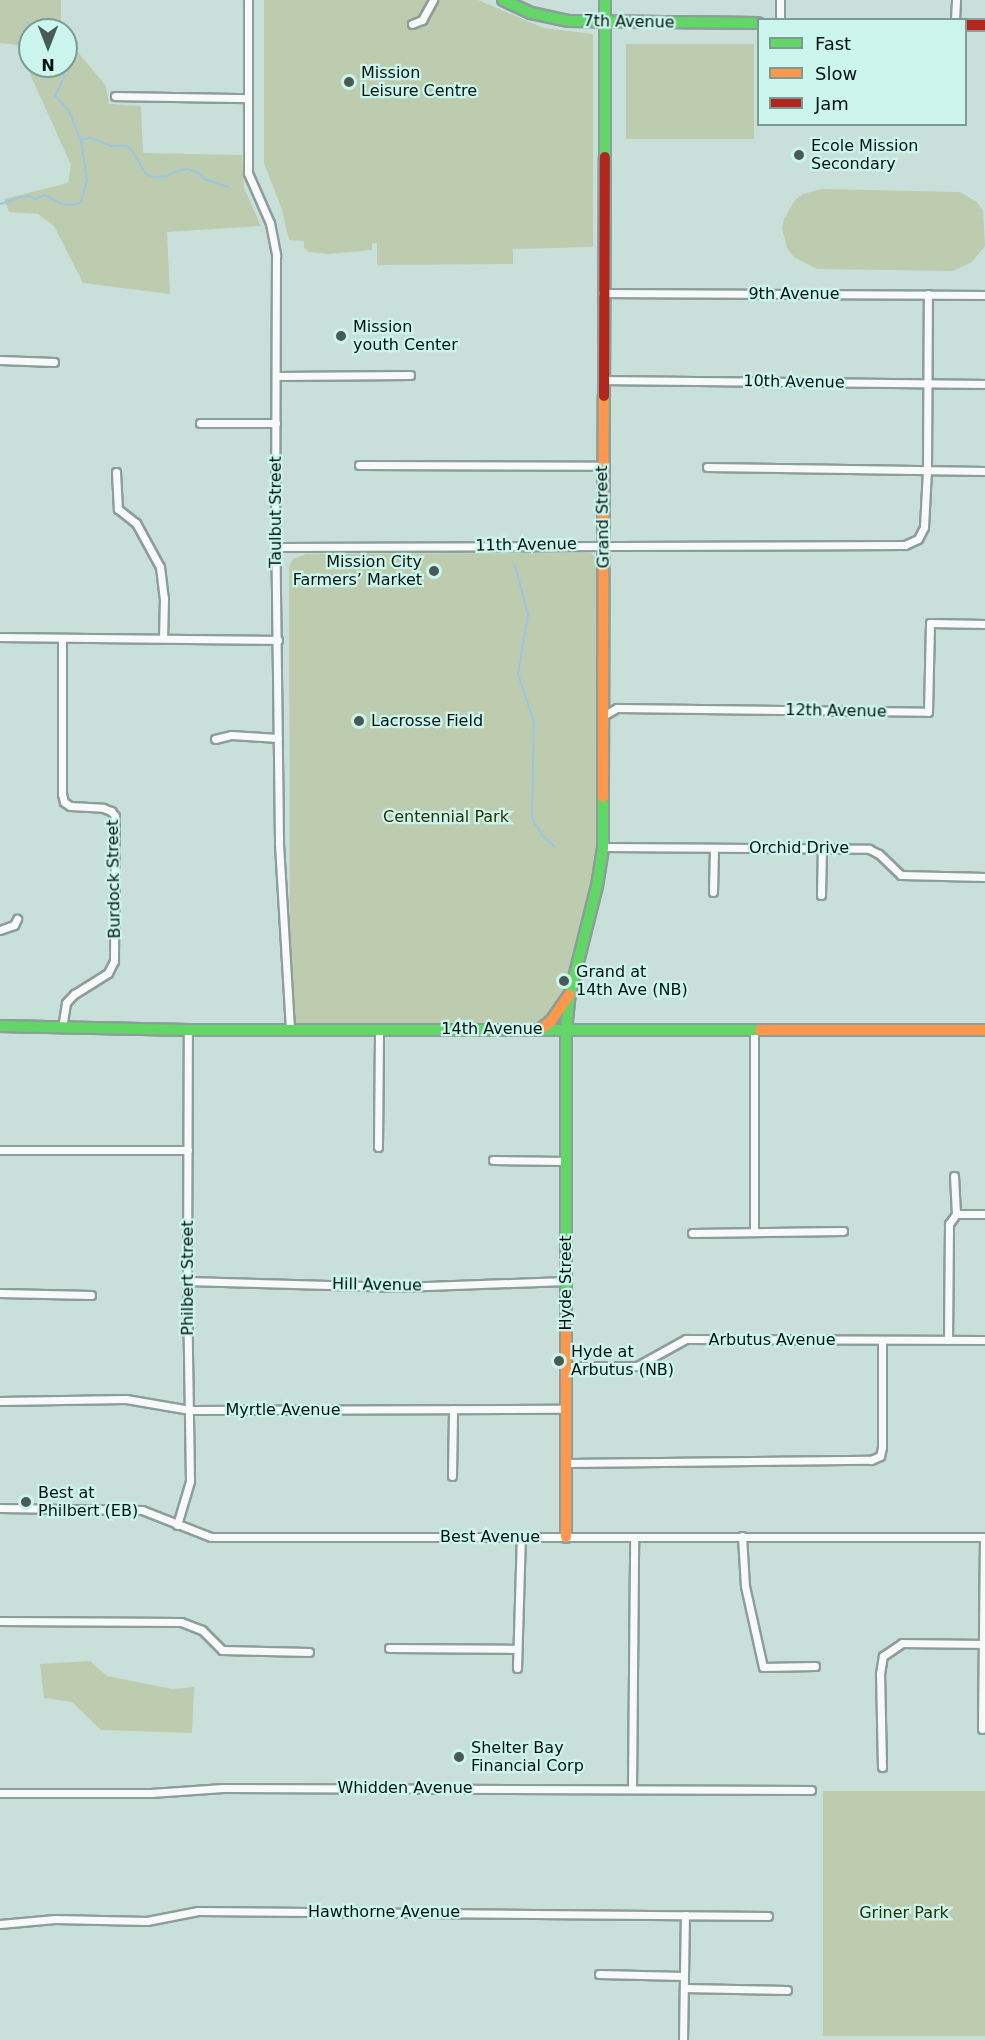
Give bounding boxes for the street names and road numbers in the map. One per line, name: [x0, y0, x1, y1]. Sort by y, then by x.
street label: 7th Avenue: [583, 12, 675, 32]
street label: 9th Avenue: [748, 284, 840, 304]
street label: 10th Avenue: [743, 372, 845, 392]
street label: Taulbut Street: [266, 456, 286, 568]
street label: Grand Street: [593, 465, 613, 569]
street label: 11th Avenue: [475, 535, 577, 555]
street label: 12th Avenue: [785, 701, 887, 721]
street label: Burdock Street: [103, 819, 125, 939]
street label: Orchid Drive: [749, 838, 849, 858]
street label: 14th Avenue: [441, 1019, 543, 1039]
street label: Philbert Street: [178, 1220, 198, 1336]
street label: Hyde Street: [556, 1235, 576, 1331]
street label: Hill Avenue: [332, 1275, 422, 1295]
street label: Arbutus Avenue: [708, 1330, 836, 1350]
street label: Myrtle Avenue: [226, 1400, 340, 1420]
street label: Best Avenue: [440, 1527, 540, 1547]
street label: Whidden Avenue: [337, 1778, 473, 1798]
street label: Hawthorne Avenue: [308, 1902, 460, 1922]

